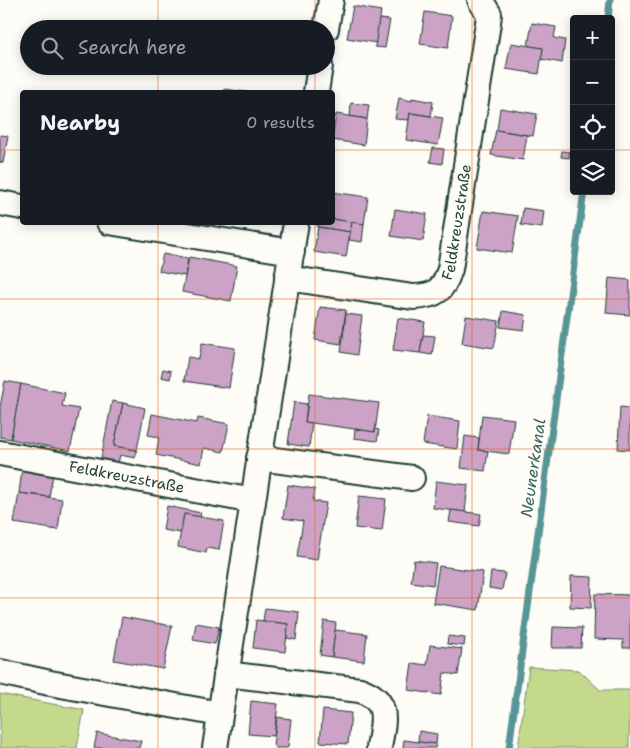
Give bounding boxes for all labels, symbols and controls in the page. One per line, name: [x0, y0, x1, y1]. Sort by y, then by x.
map controls: [570, 15, 615, 195]
button: +: [570, 15, 615, 60]
search box: [20, 20, 335, 75]
icon: search: [38, 34, 66, 62]
text: Search here: [78, 35, 187, 60]
button: −: [570, 60, 615, 105]
button: locate: [570, 105, 615, 150]
text: Nearby: [40, 109, 120, 137]
text: 0 results: [246, 112, 315, 133]
button: layers: [570, 150, 615, 195]
street label: Feldkreuzstraße: [437, 163, 476, 283]
water label: Neunerkanal: [516, 417, 550, 519]
street label: Feldkreuzstraße: [67, 456, 186, 498]

